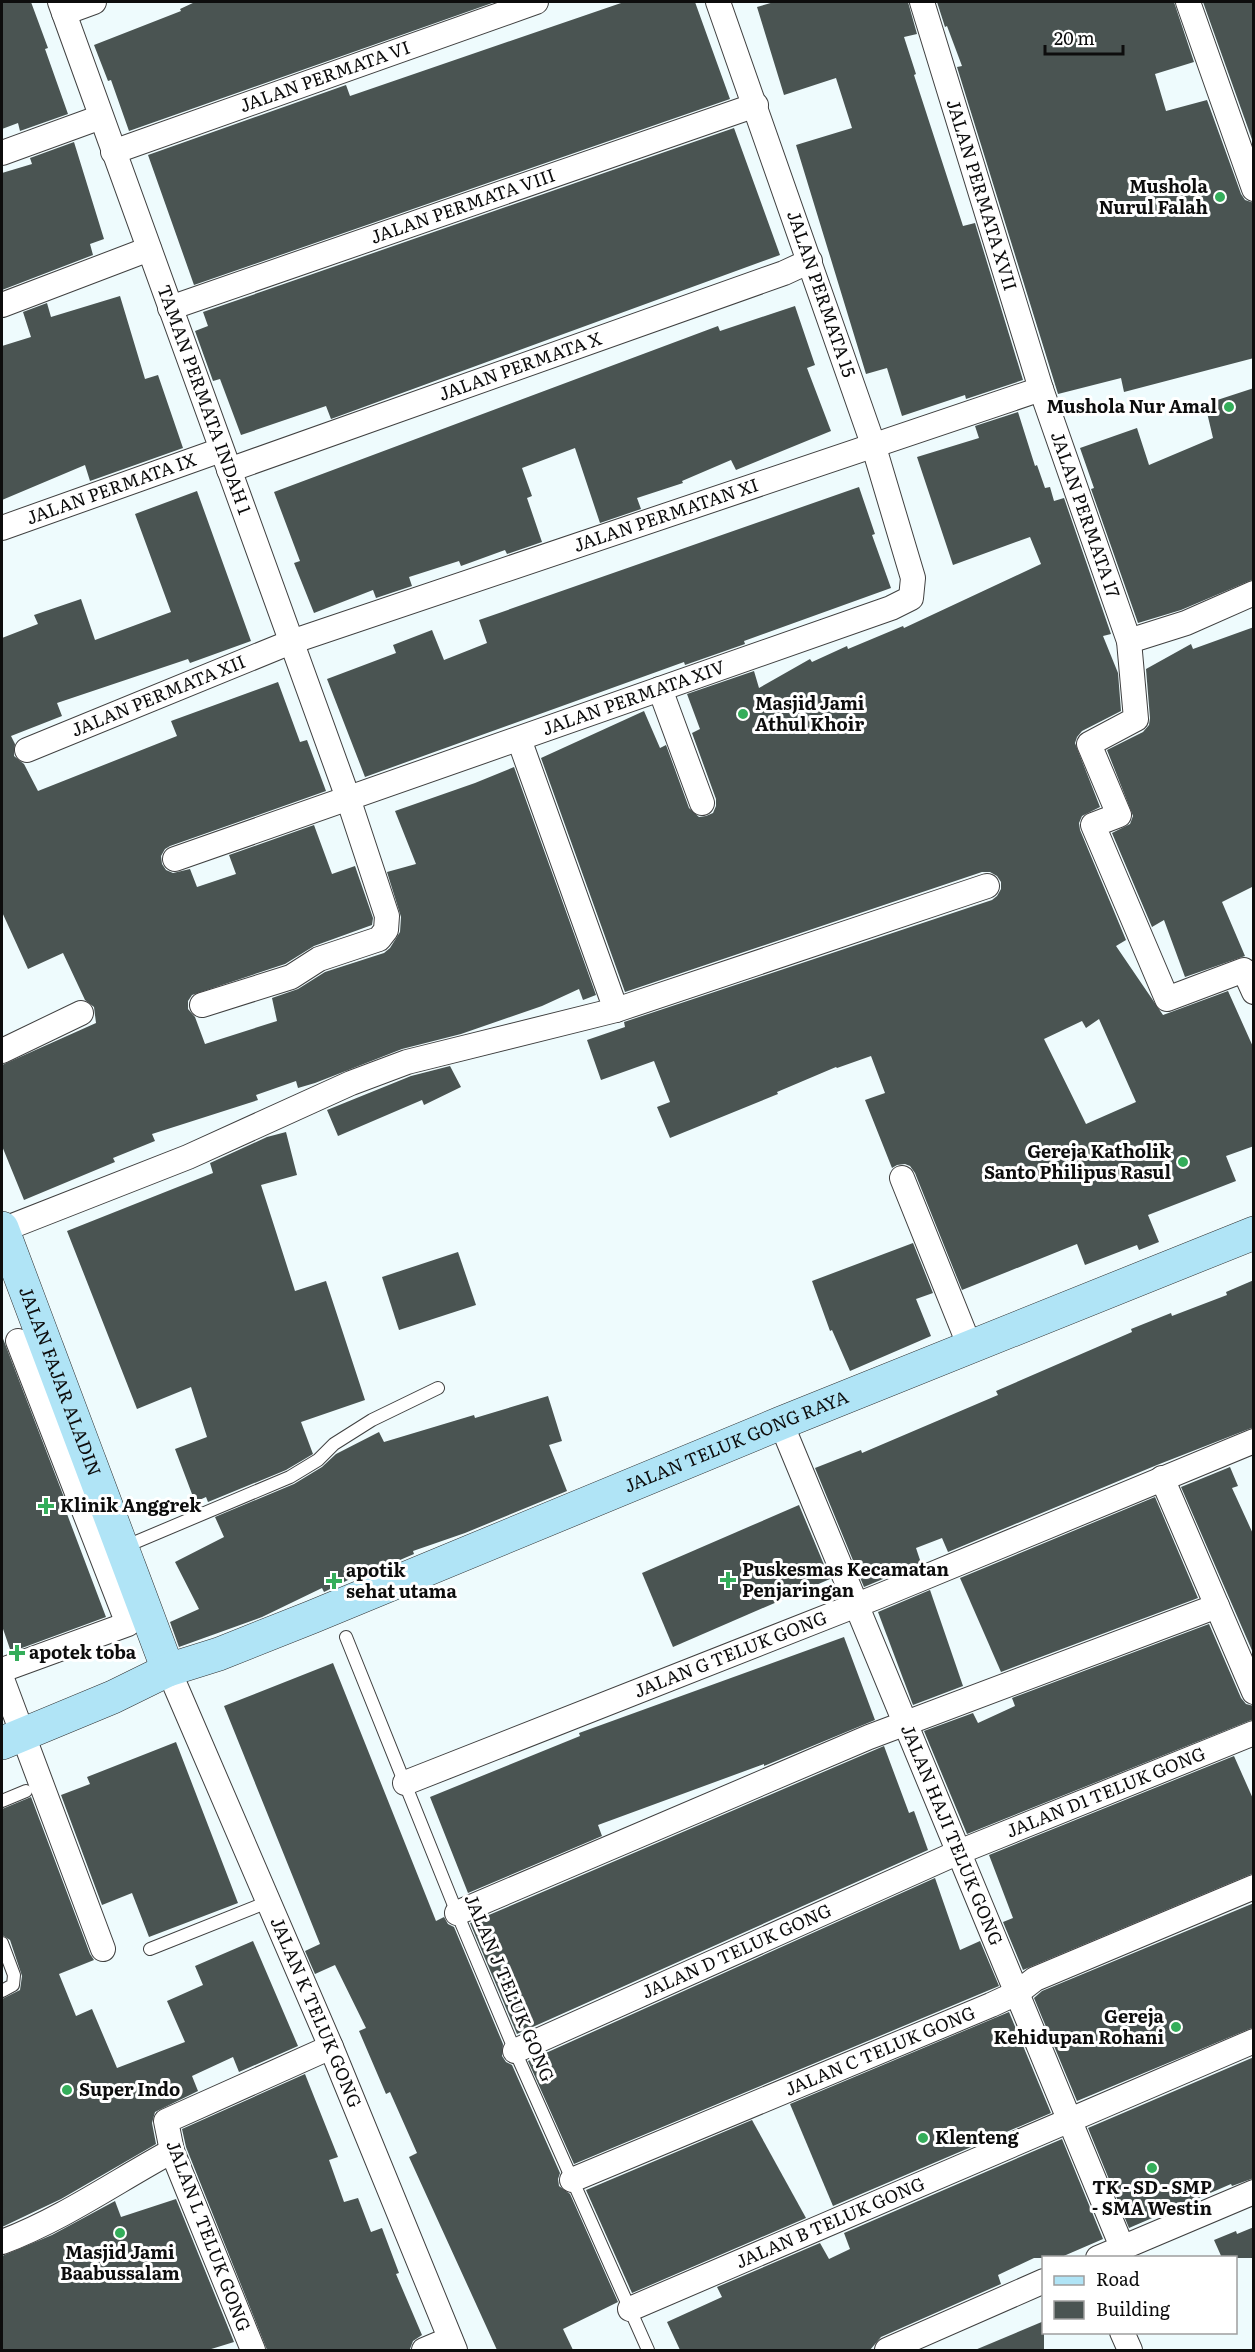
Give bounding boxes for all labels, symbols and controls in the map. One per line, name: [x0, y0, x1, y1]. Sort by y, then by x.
scale bar: [1045, 18, 1123, 56]
text: 20 m: [1054, 24, 1095, 51]
street label: JALAN PERMATA VI: [236, 33, 414, 118]
street label: JALAN PERMATA XVII: [941, 95, 1025, 294]
street label: JALAN PERMATA VIII: [366, 161, 559, 250]
place label: Mushola Nurul Falah: [1099, 172, 1209, 220]
marker: Mushola Nurul Falah: [1213, 190, 1227, 204]
street label: JALAN PERMATA 15: [781, 206, 864, 381]
street label: TAMAN PERMATA INDAH 1: [151, 281, 259, 518]
street label: JALAN PERMATA X: [434, 324, 605, 407]
place label: Mushola Nur Amal: [1046, 392, 1217, 419]
marker: Mushola Nur Amal: [1222, 400, 1236, 414]
street label: JALAN PERMATA 17: [1045, 427, 1128, 601]
street label: JALAN PERMATA IX: [22, 445, 200, 530]
street label: JALAN PERMATAN XI: [569, 470, 762, 558]
street label: JALAN PERMATA XII: [67, 647, 249, 743]
street label: JALAN PERMATA XIV: [538, 652, 728, 741]
place label: Masjid Jami Athul Khoir: [755, 689, 865, 737]
marker: Masjid Jami Athul Khoir: [736, 707, 750, 721]
place label: Gereja Katholik Santo Philipus Rasul: [984, 1137, 1172, 1185]
marker: Gereja Katholik Santo Philipus Rasul: [1176, 1155, 1190, 1169]
street label: JALAN FAJAR ALADIN: [13, 1282, 109, 1480]
street label: JALAN TELUK GONG RAYA: [619, 1382, 852, 1499]
place label: Klinik Anggrek: [60, 1491, 202, 1518]
marker: Klinik Anggrek: [37, 1497, 55, 1515]
place label: Puskesmas Kecamatan Penjaringan: [742, 1555, 949, 1603]
place label: apotik sehat utama: [346, 1556, 458, 1604]
marker: Puskesmas Kecamatan Penjaringan: [719, 1571, 737, 1589]
marker: apotik sehat utama: [327, 1574, 341, 1588]
street label: JALAN G TELUK GONG: [630, 1603, 830, 1703]
place label: apotek toba: [29, 1638, 137, 1665]
marker: apotek toba: [10, 1646, 24, 1660]
street label: JALAN HAJI TELUK GONG: [895, 1720, 1011, 1949]
street label: JALAN D1 TELUK GONG: [1002, 1739, 1209, 1844]
street label: JALAN J TELUK GONG: [459, 1889, 562, 2085]
street label: JALAN D TELUK GONG: [637, 1896, 835, 2005]
street label: JALAN K TELUK GONG: [264, 1912, 369, 2112]
street label: JALAN C TELUK GONG: [780, 1998, 979, 2102]
place label: Gereja Kehidupan Rohani: [993, 2002, 1165, 2050]
marker: Gereja Kehidupan Rohani: [1169, 2020, 1183, 2034]
place label: Super Indo: [79, 2075, 180, 2102]
marker: Super Indo: [60, 2083, 74, 2097]
place label: Klenteng: [935, 2123, 1020, 2150]
marker: Klenteng: [916, 2131, 930, 2145]
street label: JALAN L TELUK GONG: [160, 2136, 258, 2335]
marker: TK - SD - SMP - SMA Westin: [1145, 2161, 1159, 2175]
street label: JALAN B TELUK GONG: [731, 2169, 929, 2274]
place label: TK - SD - SMP - SMA Westin: [1092, 2173, 1212, 2221]
marker: Masjid Jami Baabussalam: [113, 2226, 127, 2240]
place label: Masjid Jami Baabussalam: [60, 2238, 180, 2286]
legend: [1042, 2256, 1237, 2334]
text: Road: [1096, 2265, 1140, 2292]
text: Building: [1096, 2295, 1171, 2322]

